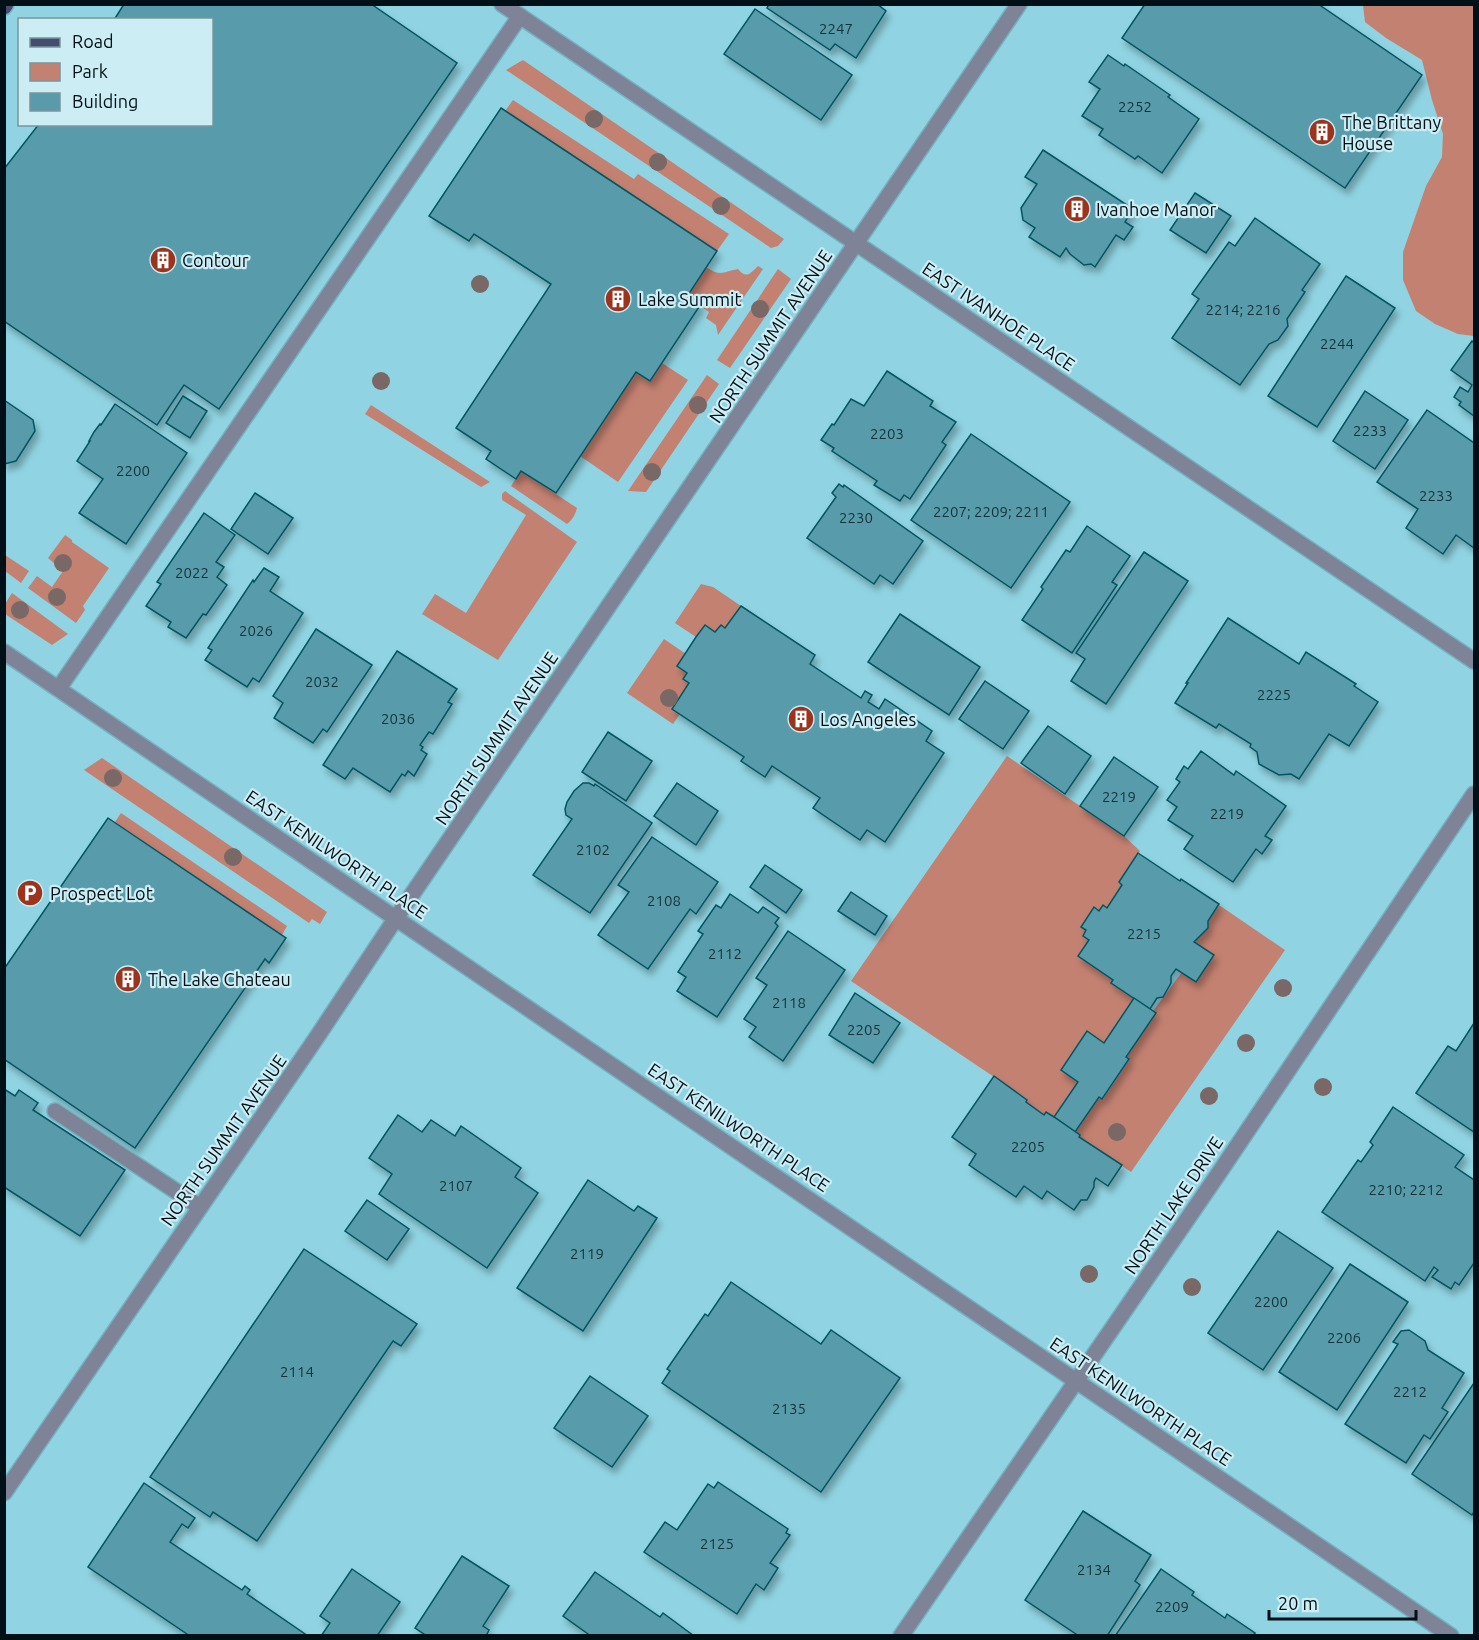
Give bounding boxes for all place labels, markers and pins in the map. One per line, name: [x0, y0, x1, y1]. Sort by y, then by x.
place label: The Brittany House: [1342, 112, 1441, 153]
building icon: The Brittany House: [1307, 117, 1337, 147]
building icon: Ivanhoe Manor: [1062, 194, 1092, 224]
place label: Ivanhoe Manor: [1096, 199, 1216, 219]
building icon: Contour: [148, 245, 178, 275]
place label: Contour: [182, 250, 249, 270]
building icon: Lake Summit: [603, 284, 633, 314]
place label: Lake Summit: [638, 289, 742, 309]
building icon: Los Angeles: [786, 704, 816, 734]
place label: Los Angeles: [820, 709, 917, 729]
parking icon: Prospect Lot: [15, 878, 45, 908]
place label: Prospect Lot: [50, 883, 153, 903]
building icon: The Lake Chateau: [113, 964, 143, 994]
place label: The Lake Chateau: [148, 969, 291, 989]

